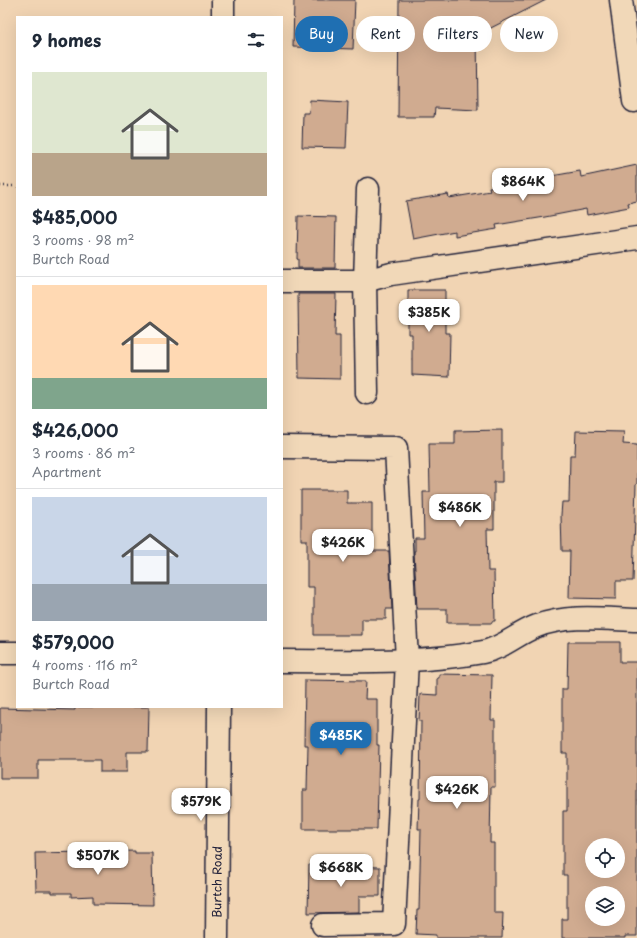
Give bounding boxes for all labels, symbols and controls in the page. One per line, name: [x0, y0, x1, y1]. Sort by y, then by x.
chip: Buy: [295, 16, 348, 52]
chip: Rent: [356, 16, 415, 52]
chip: Filters: [423, 16, 492, 52]
chip: New: [500, 16, 558, 52]
text: 9 homes: [32, 27, 101, 53]
icon: filters: [245, 29, 267, 51]
icon: home: [114, 98, 186, 170]
pin: $864K: [495, 168, 551, 202]
text: $864K: [501, 171, 545, 190]
text: $485,000: [32, 204, 117, 230]
text: 3 rooms · 98 m²: [32, 230, 134, 249]
text: Burtch Road: [32, 249, 110, 268]
pin: $385K: [401, 299, 457, 333]
text: $385K: [408, 302, 450, 321]
icon: home: [114, 311, 186, 383]
text: $426,000: [32, 417, 118, 443]
text: 3 rooms · 86 m²: [32, 443, 135, 462]
text: Apartment: [32, 462, 101, 481]
pin: $486K: [432, 494, 488, 528]
text: $486K: [438, 497, 482, 516]
icon: home: [114, 523, 186, 595]
pin: $426K: [315, 529, 371, 563]
text: $426K: [321, 532, 365, 551]
text: $579,000: [32, 629, 114, 655]
text: 4 rooms · 116 m²: [32, 655, 138, 674]
text: Burtch Road: [32, 674, 110, 693]
pin: $485K: [313, 722, 369, 756]
text: $485K: [319, 725, 363, 744]
pin: $426K: [429, 776, 485, 810]
text: $426K: [435, 779, 479, 798]
pin: $579K: [173, 788, 229, 822]
text: $579K: [180, 791, 222, 810]
map controls: [585, 838, 625, 926]
button: locate: [585, 838, 625, 878]
pin: $507K: [70, 842, 126, 876]
text: $507K: [76, 845, 120, 864]
street label: Burtch Road: [207, 846, 226, 918]
pin: $668K: [313, 854, 369, 888]
text: $668K: [319, 857, 363, 876]
button: layers: [585, 886, 625, 926]

